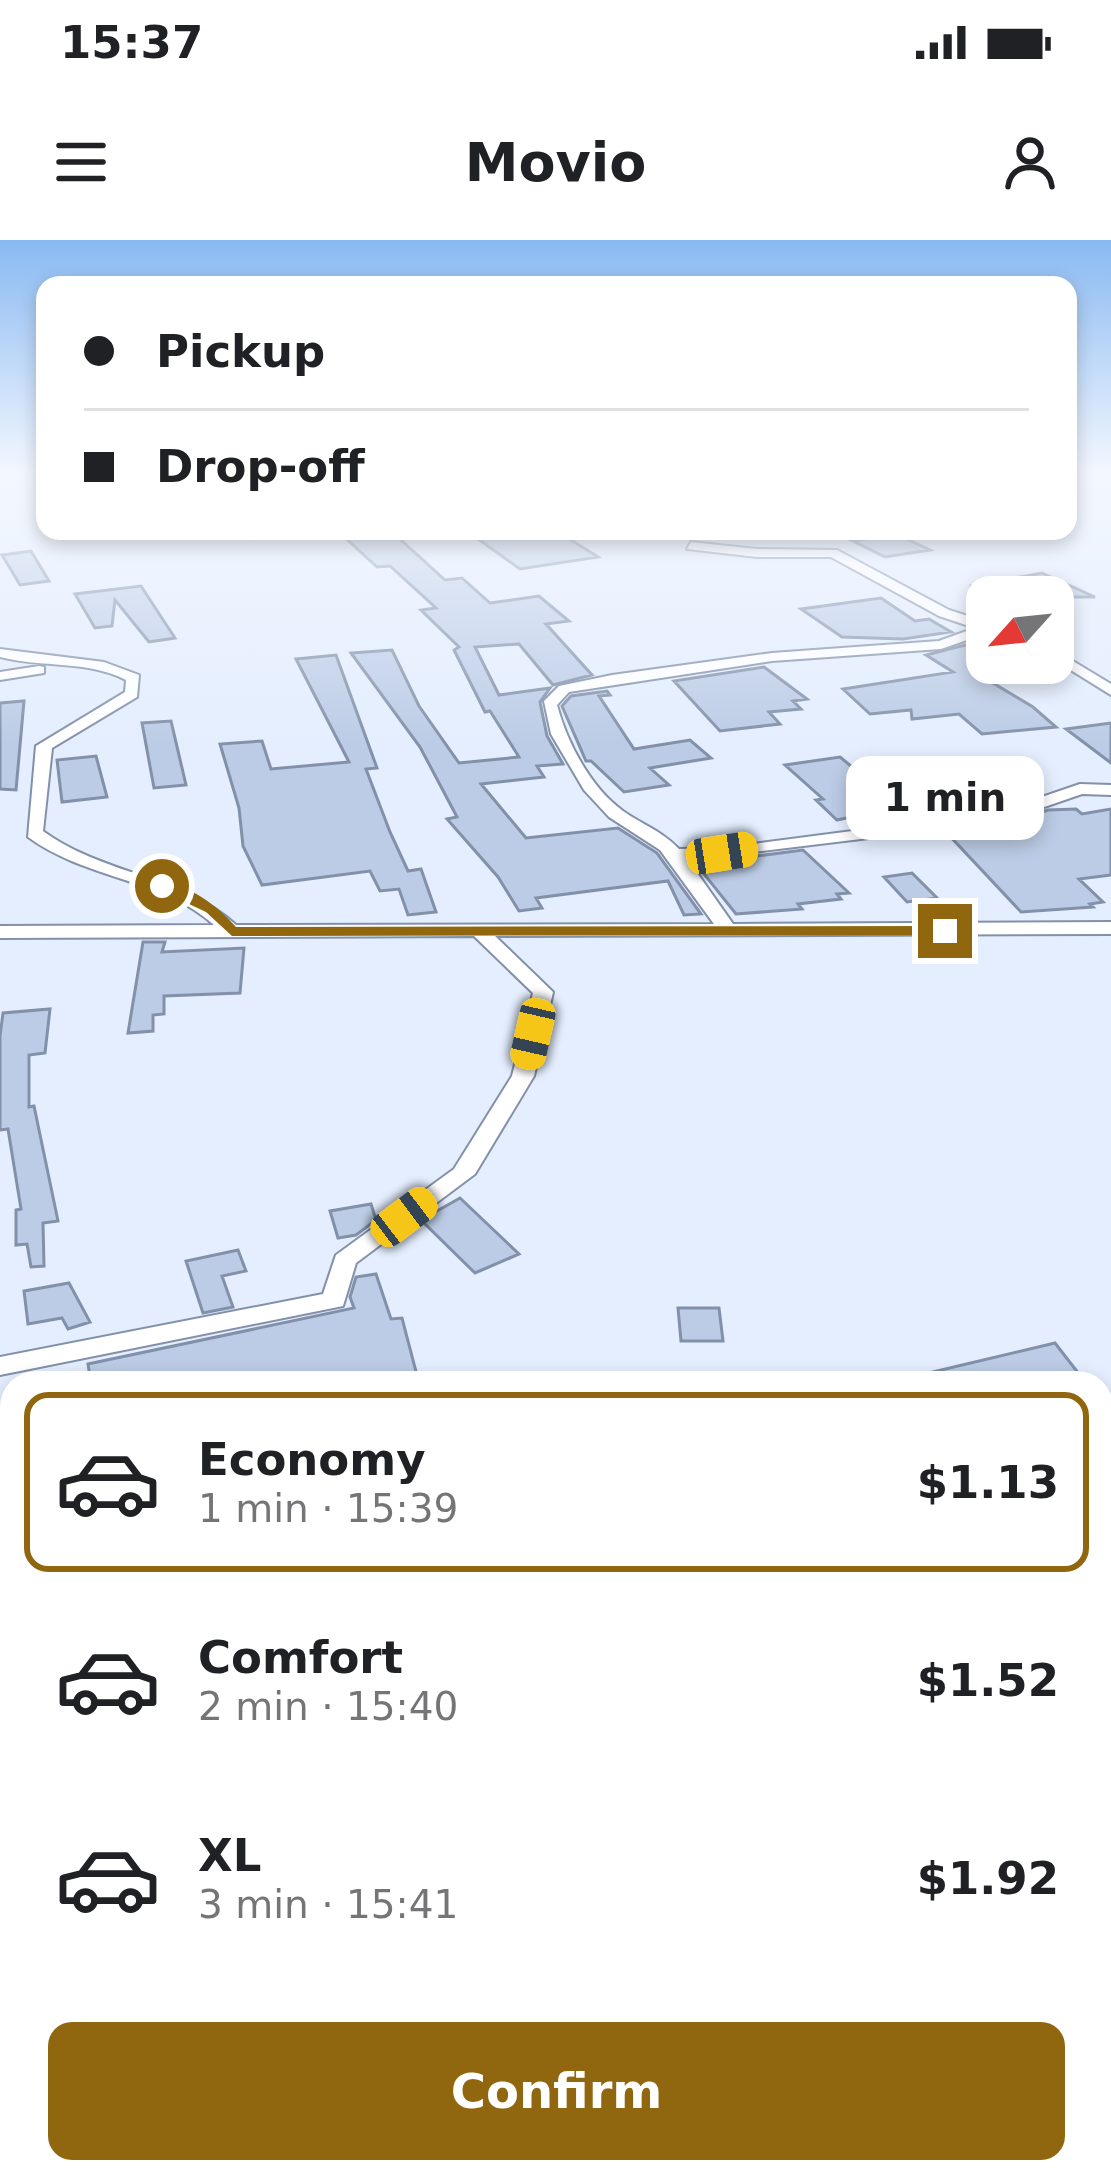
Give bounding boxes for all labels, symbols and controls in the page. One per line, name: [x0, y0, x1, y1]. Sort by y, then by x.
text: 15:37: [60, 16, 203, 69]
icon: menu: [48, 129, 114, 195]
icon: person: [997, 129, 1063, 195]
text: Movio: [465, 131, 646, 194]
text: Pickup: [156, 325, 325, 378]
text: Drop-off: [156, 440, 365, 493]
north arrow: [966, 576, 1074, 684]
map controls: [966, 576, 1074, 684]
callout: 1 min: [846, 757, 1044, 841]
text: 1 min: [884, 775, 1006, 820]
car: [684, 830, 760, 876]
route start: [135, 859, 189, 913]
route end: [918, 904, 972, 958]
car: [507, 995, 559, 1073]
car: [364, 1181, 444, 1253]
icon: car: [54, 1428, 162, 1536]
text: Economy: [198, 1433, 426, 1486]
text: $1.13: [917, 1456, 1059, 1509]
text: 1 min · 15:39: [198, 1486, 458, 1531]
icon: car: [54, 1626, 162, 1734]
text: Comfort: [198, 1631, 403, 1684]
text: $1.52: [917, 1654, 1059, 1707]
text: 2 min · 15:40: [198, 1684, 458, 1729]
icon: car: [54, 1824, 162, 1932]
text: XL: [198, 1829, 261, 1882]
text: $1.92: [917, 1852, 1059, 1905]
text: 3 min · 15:41: [198, 1882, 458, 1927]
button: Confirm: [48, 2022, 1065, 2160]

